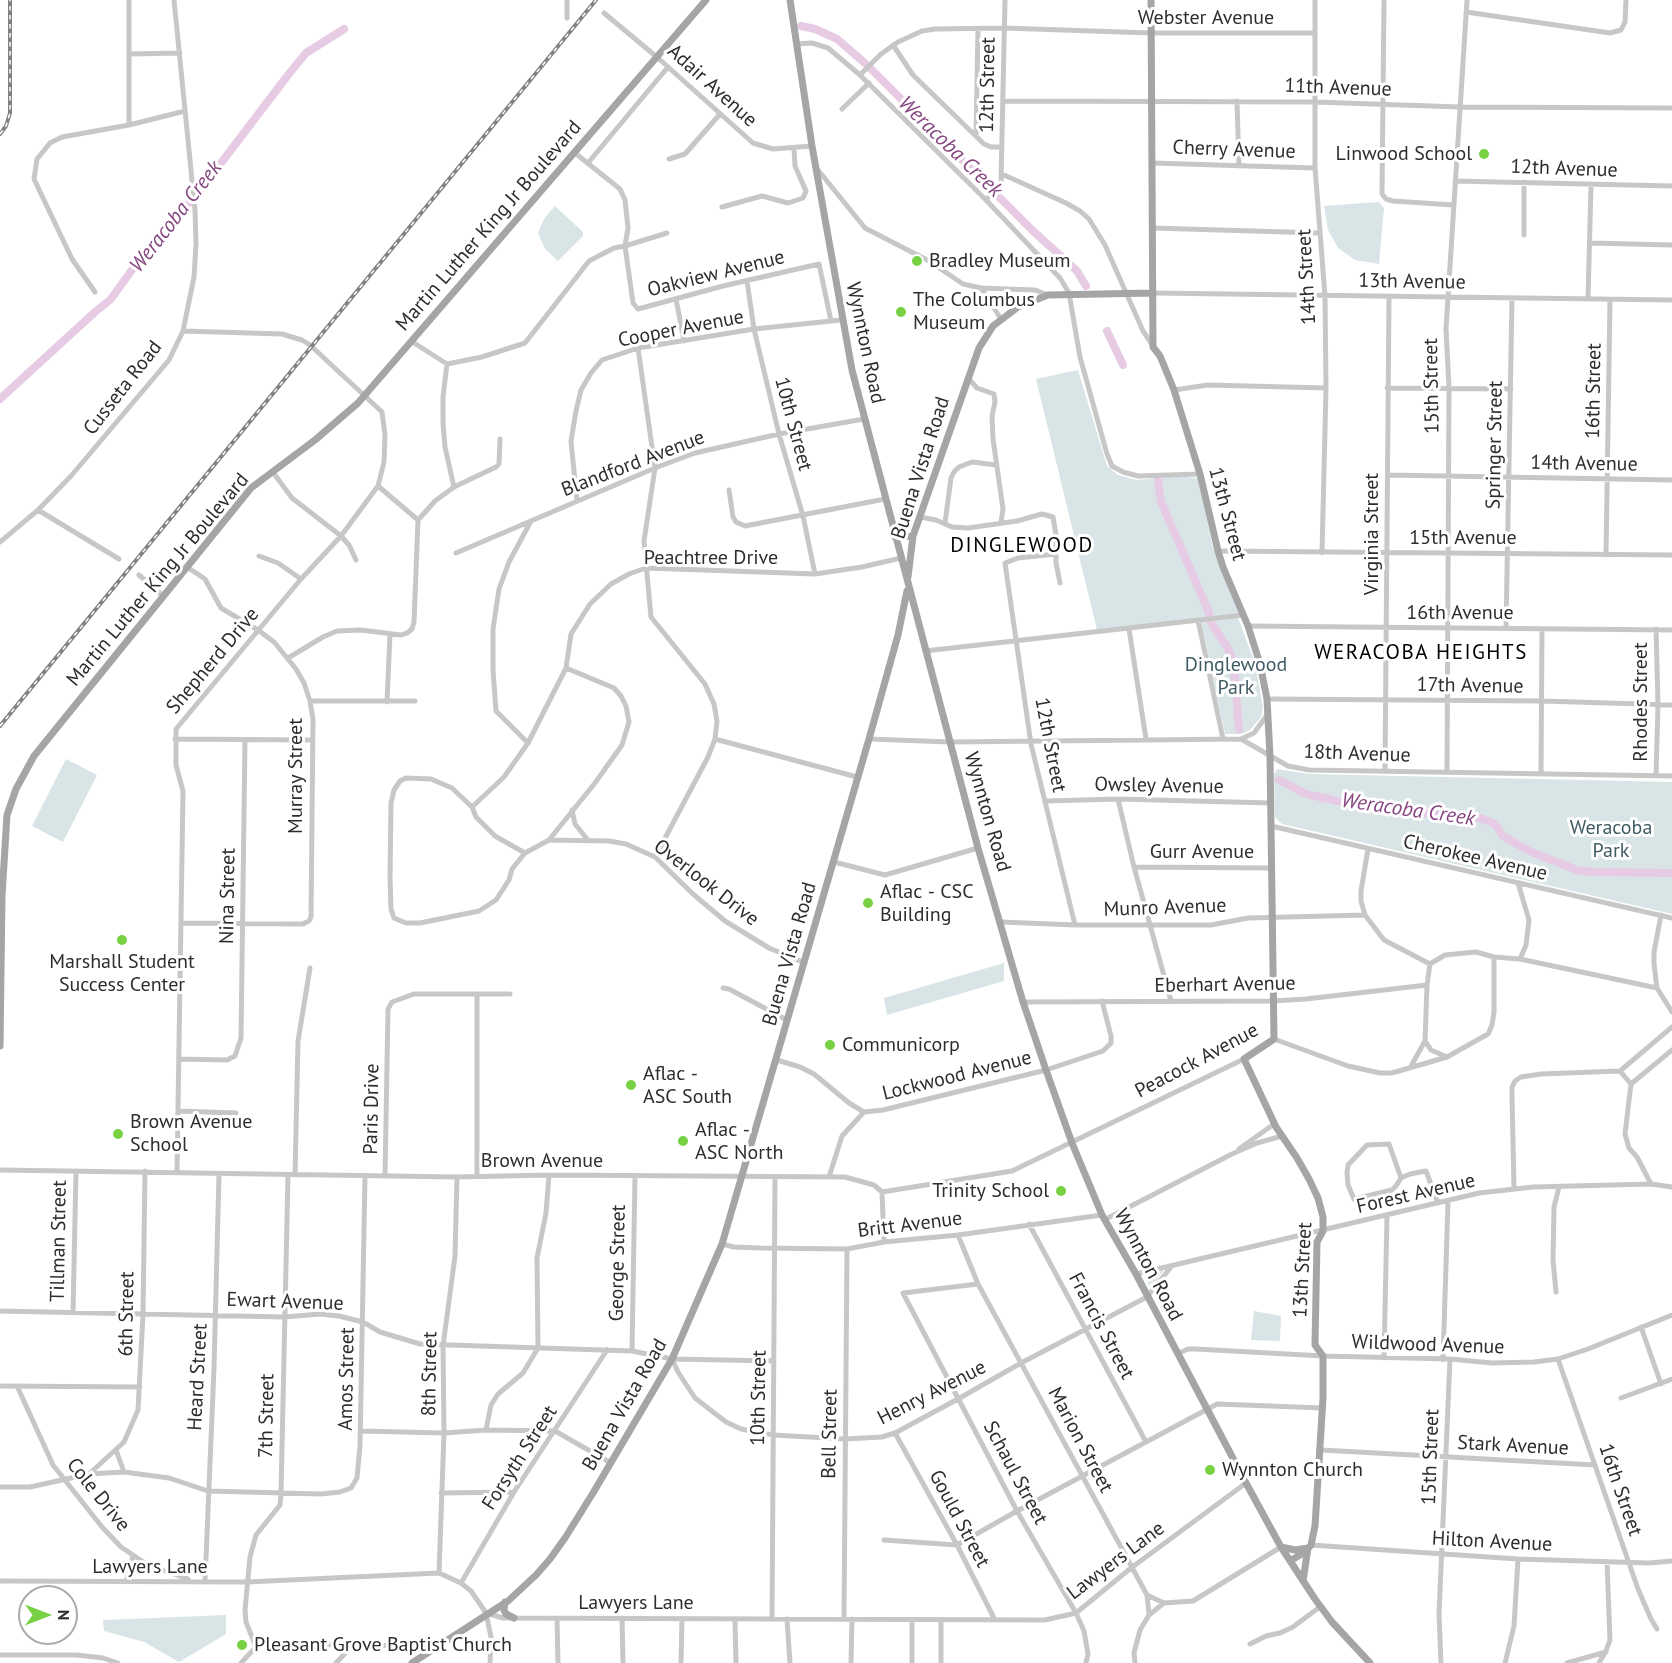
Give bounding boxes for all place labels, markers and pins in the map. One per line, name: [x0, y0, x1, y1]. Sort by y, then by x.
place label: Linwood School: [1335, 142, 1472, 166]
marker: Linwood School: [1477, 147, 1491, 161]
place label: Bradley Museum: [929, 249, 1071, 273]
marker: Bradley Museum: [910, 254, 924, 268]
place label: The Columbus Museum: [913, 288, 1035, 335]
marker: The Columbus Museum: [894, 305, 908, 319]
place label: Aflac - CSC Building: [880, 880, 974, 927]
marker: Aflac - CSC Building: [861, 896, 875, 910]
marker: Marshall Student Success Center: [115, 933, 129, 947]
place label: Marshall Student Success Center: [49, 950, 195, 997]
place label: Communicorp: [842, 1033, 960, 1057]
marker: Communicorp: [823, 1038, 837, 1052]
place label: Aflac - ASC South: [643, 1062, 732, 1109]
marker: Aflac - ASC South: [624, 1078, 638, 1092]
place label: Brown Avenue School: [130, 1110, 252, 1157]
place label: Aflac - ASC North: [695, 1118, 783, 1165]
marker: Brown Avenue School: [111, 1127, 125, 1141]
marker: Aflac - ASC North: [676, 1134, 690, 1148]
place label: Trinity School: [932, 1179, 1049, 1203]
marker: Trinity School: [1054, 1184, 1068, 1198]
place label: Wynnton Church: [1222, 1458, 1363, 1482]
marker: Wynnton Church: [1203, 1463, 1217, 1477]
place label: Pleasant Grove Baptist Church: [254, 1633, 512, 1657]
marker: Pleasant Grove Baptist Church: [235, 1638, 249, 1652]

